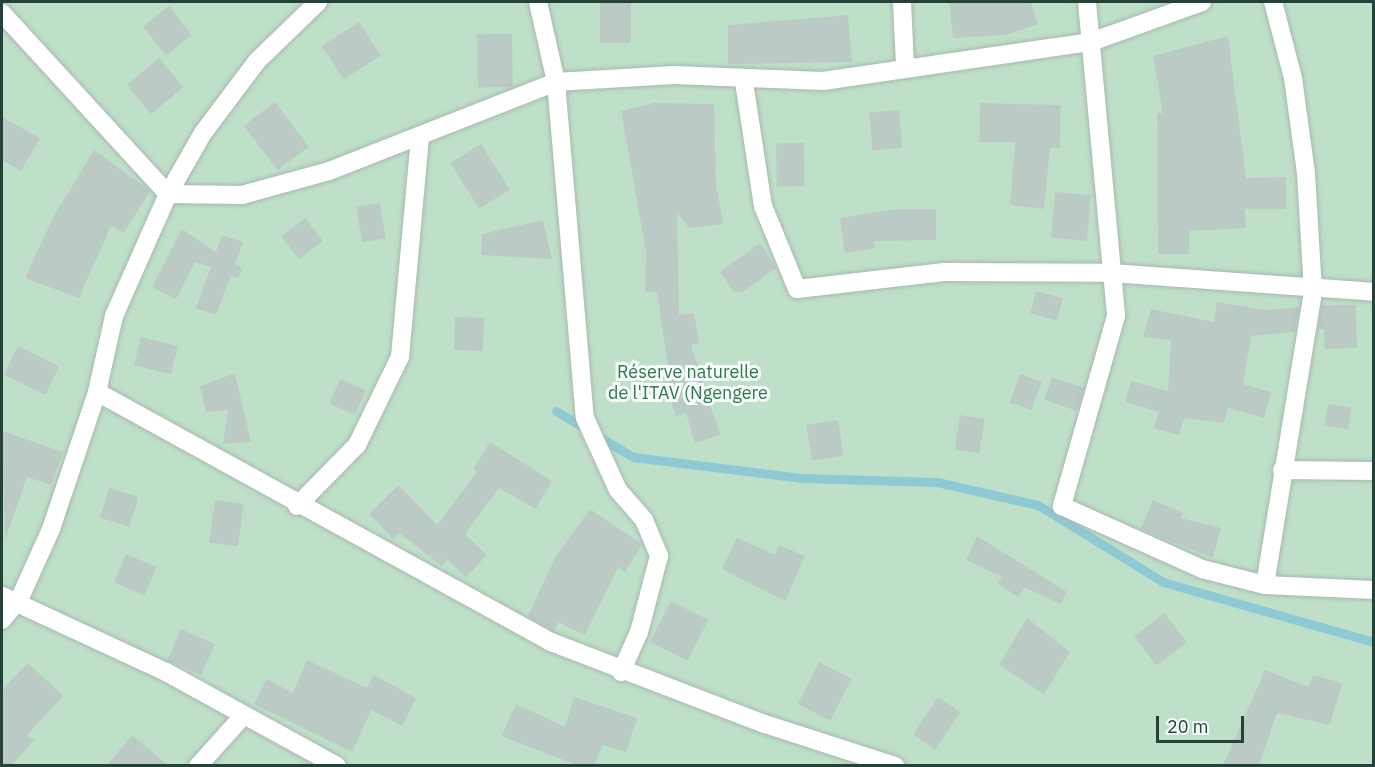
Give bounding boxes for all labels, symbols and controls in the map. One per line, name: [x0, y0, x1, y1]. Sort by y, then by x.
park label: Réserve naturelle de l'ITAV (Ngengere: [608, 362, 768, 404]
scale bar: [1159, 704, 1248, 742]
text: 20 m: [1167, 715, 1209, 738]

